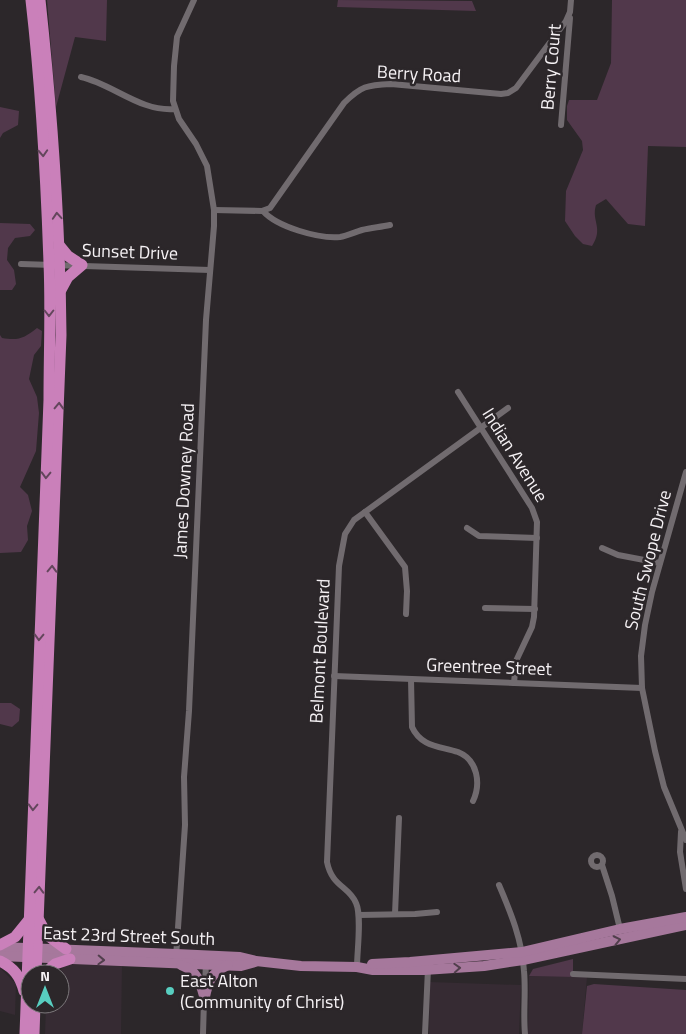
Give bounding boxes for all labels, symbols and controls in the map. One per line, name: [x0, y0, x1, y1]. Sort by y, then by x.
street label: Berry Court: [533, 22, 568, 111]
street label: Berry Road: [376, 58, 462, 89]
one-way arrow: [37, 149, 48, 157]
one-way arrow: [51, 211, 62, 219]
street label: Sunset Drive: [82, 236, 178, 267]
one-way arrow: [44, 309, 54, 317]
one-way arrow: [53, 402, 64, 410]
street label: Indian Avenue: [476, 402, 555, 507]
street label: James Downey Road: [166, 403, 201, 559]
one-way arrow: [40, 471, 51, 479]
street label: South Swope Drive: [617, 487, 678, 633]
one-way arrow: [46, 564, 57, 572]
street label: Belmont Boulevard: [302, 578, 337, 724]
one-way arrow: [34, 634, 45, 642]
street label: Greentree Street: [426, 651, 553, 682]
one-way arrow: [27, 803, 38, 811]
one-way arrow: [34, 886, 45, 894]
street label: East 23rd Street South: [42, 919, 216, 952]
one-way arrow: [613, 935, 622, 946]
one-way arrow: [98, 955, 105, 965]
one-way arrow: [454, 962, 462, 973]
north arrow: [20, 964, 70, 1014]
text: N: [40, 965, 50, 986]
place label: East Alton (Community of Christ): [180, 967, 344, 1015]
marker: East Alton (Community of Christ): [164, 985, 176, 997]

